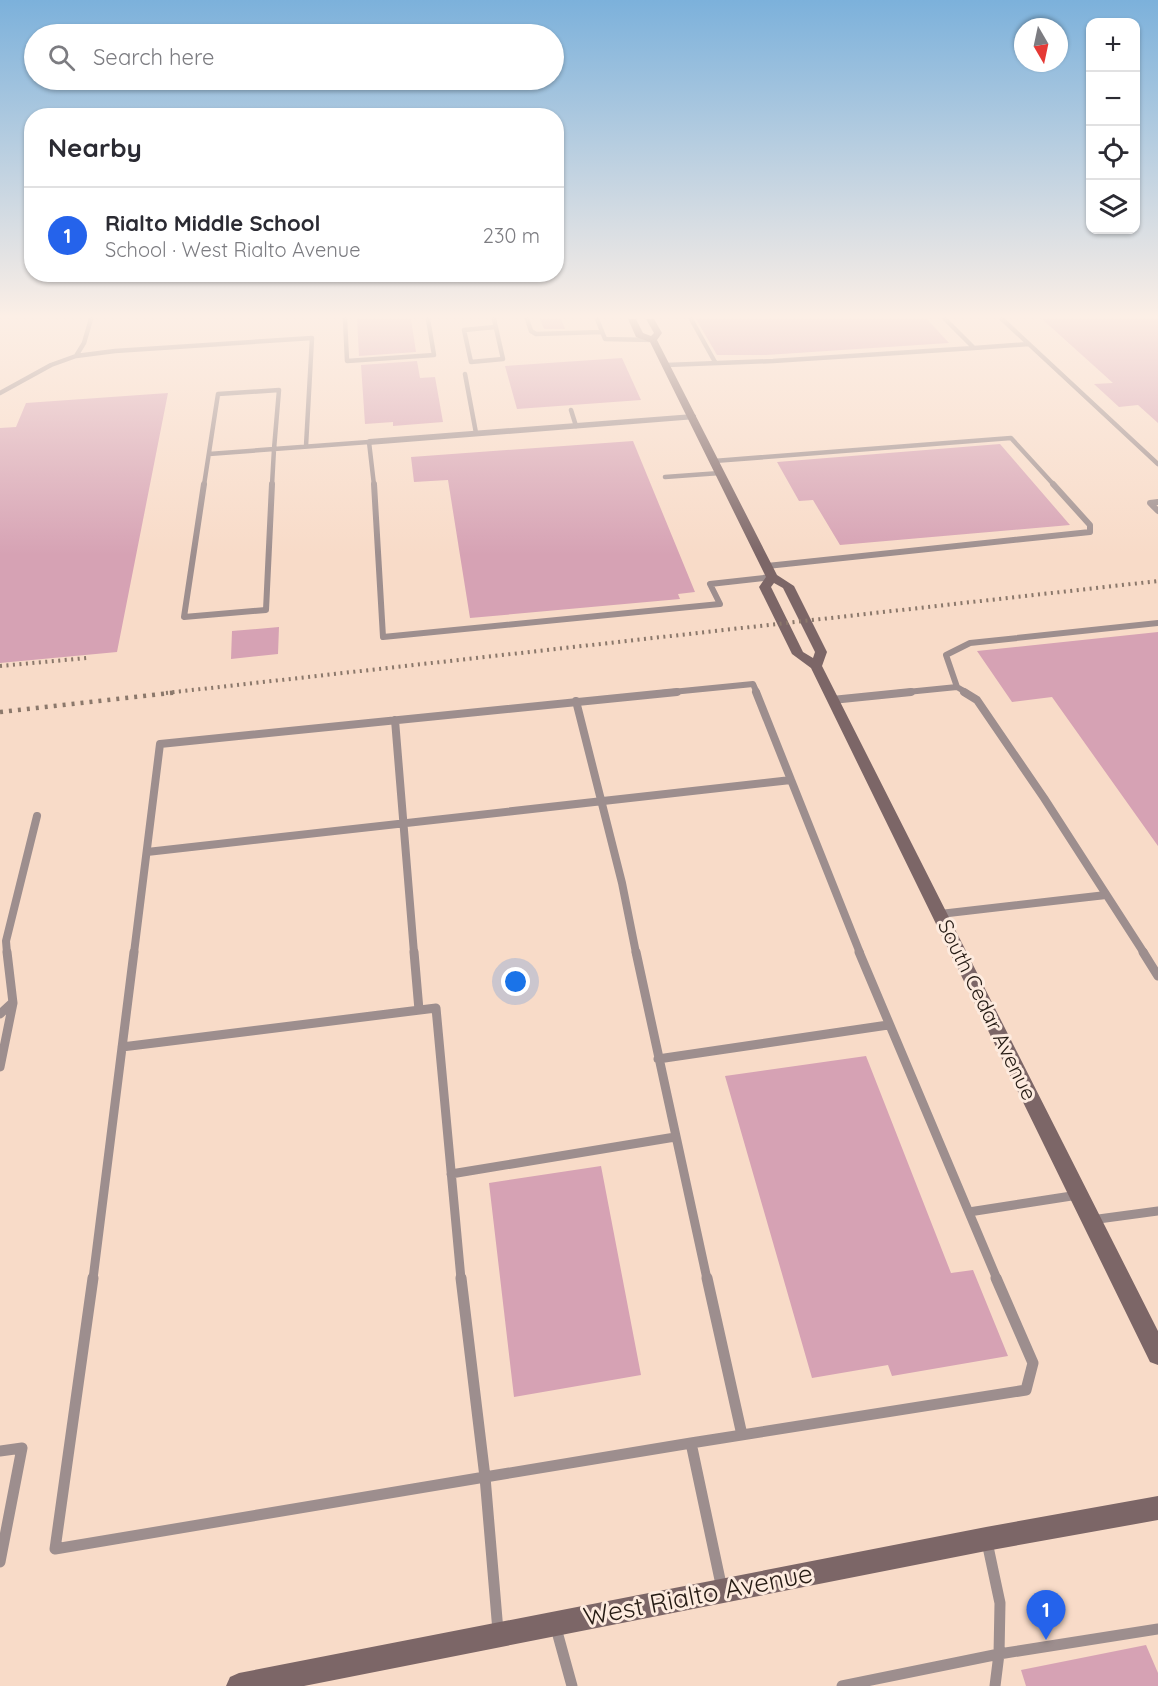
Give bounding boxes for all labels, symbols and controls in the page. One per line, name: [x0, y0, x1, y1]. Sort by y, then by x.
north arrow: [1014, 18, 1068, 72]
map controls: [1086, 18, 1140, 234]
button: +: [1086, 18, 1140, 72]
search box: [24, 24, 564, 90]
icon: search: [45, 41, 78, 74]
text: Search here: [93, 43, 214, 71]
button: −: [1086, 72, 1140, 126]
button: locate: [1086, 126, 1140, 180]
text: Nearby: [48, 131, 142, 164]
button: layers: [1086, 180, 1140, 234]
text: Rialto Middle School: [105, 209, 320, 237]
text: 1: [64, 223, 71, 248]
text: 230 m: [483, 223, 540, 248]
text: School · West Rialto Avenue: [105, 237, 360, 262]
street label: South Cedar Avenue: [933, 915, 1043, 1104]
your location: [501, 967, 530, 996]
street label: West Rialto Avenue: [581, 1556, 815, 1633]
pin: 1: [1026, 1590, 1066, 1640]

